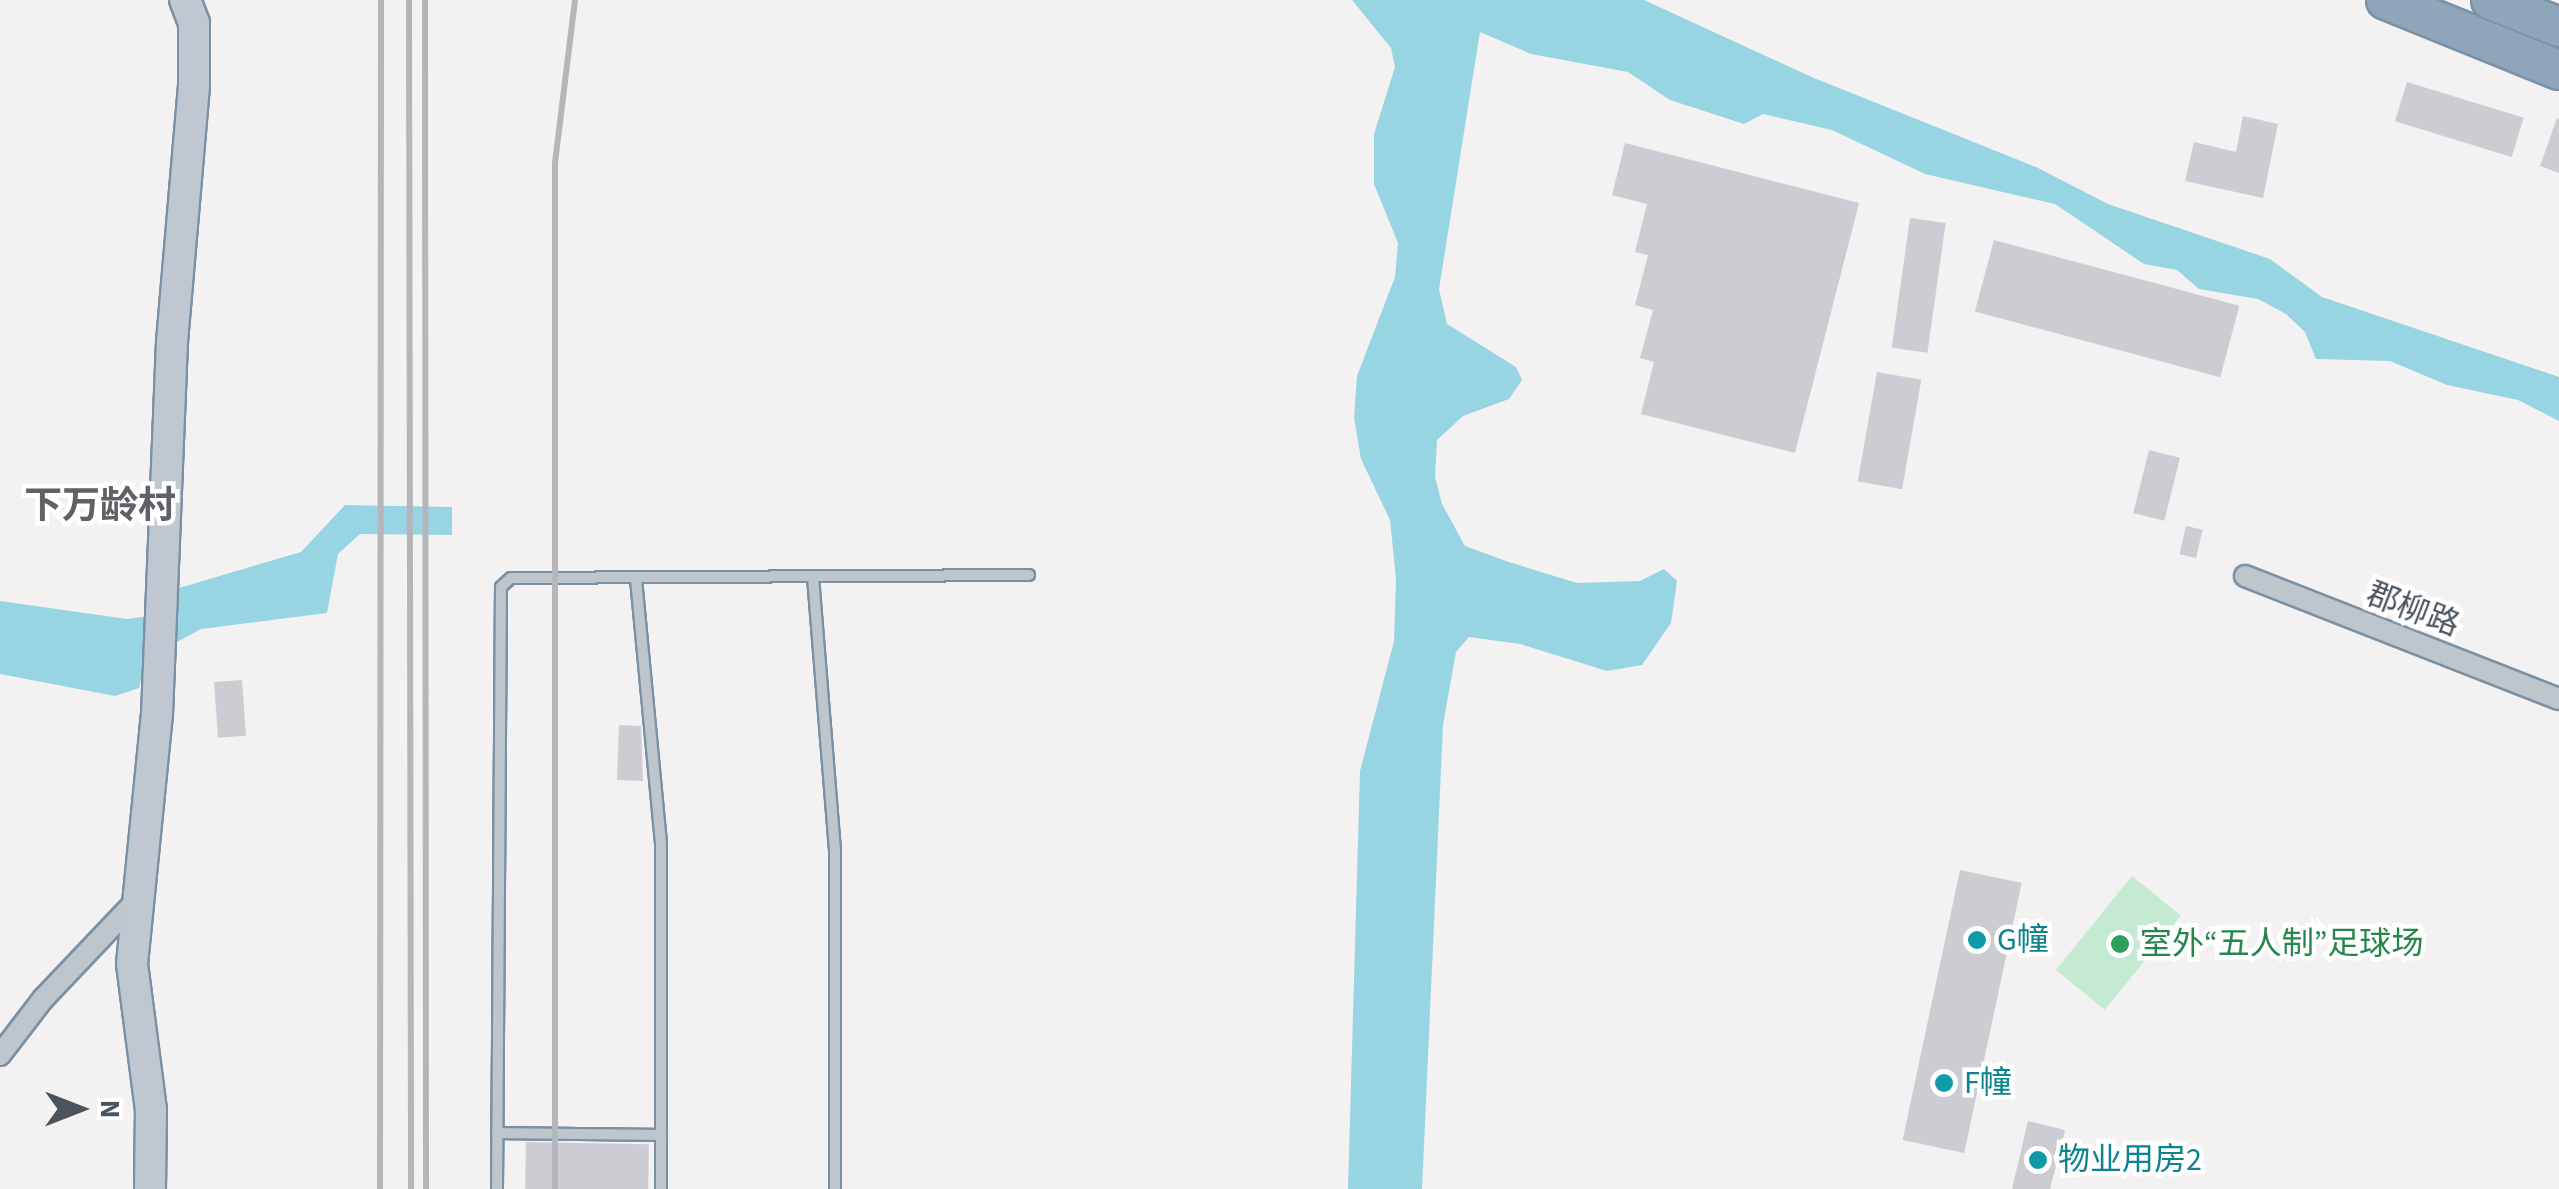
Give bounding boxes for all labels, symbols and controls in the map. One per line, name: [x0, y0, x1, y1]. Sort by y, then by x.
district label: 下万龄村: [24, 484, 176, 530]
street label: 郡柳路: [2361, 575, 2465, 645]
place label: G幢: [1997, 921, 2049, 959]
place label: 室外“五人制”足球场: [2140, 925, 2423, 963]
marker: G幢: [1966, 929, 1988, 951]
marker: 室外“五人制”足球场: [2109, 933, 2131, 955]
north arrow: [30, 1059, 130, 1159]
place label: F幢: [1964, 1064, 2012, 1102]
marker: F幢: [1933, 1072, 1955, 1094]
text: N: [90, 1100, 130, 1118]
place label: 物业用房2: [2058, 1141, 2202, 1179]
marker: 物业用房2: [2027, 1149, 2049, 1171]

